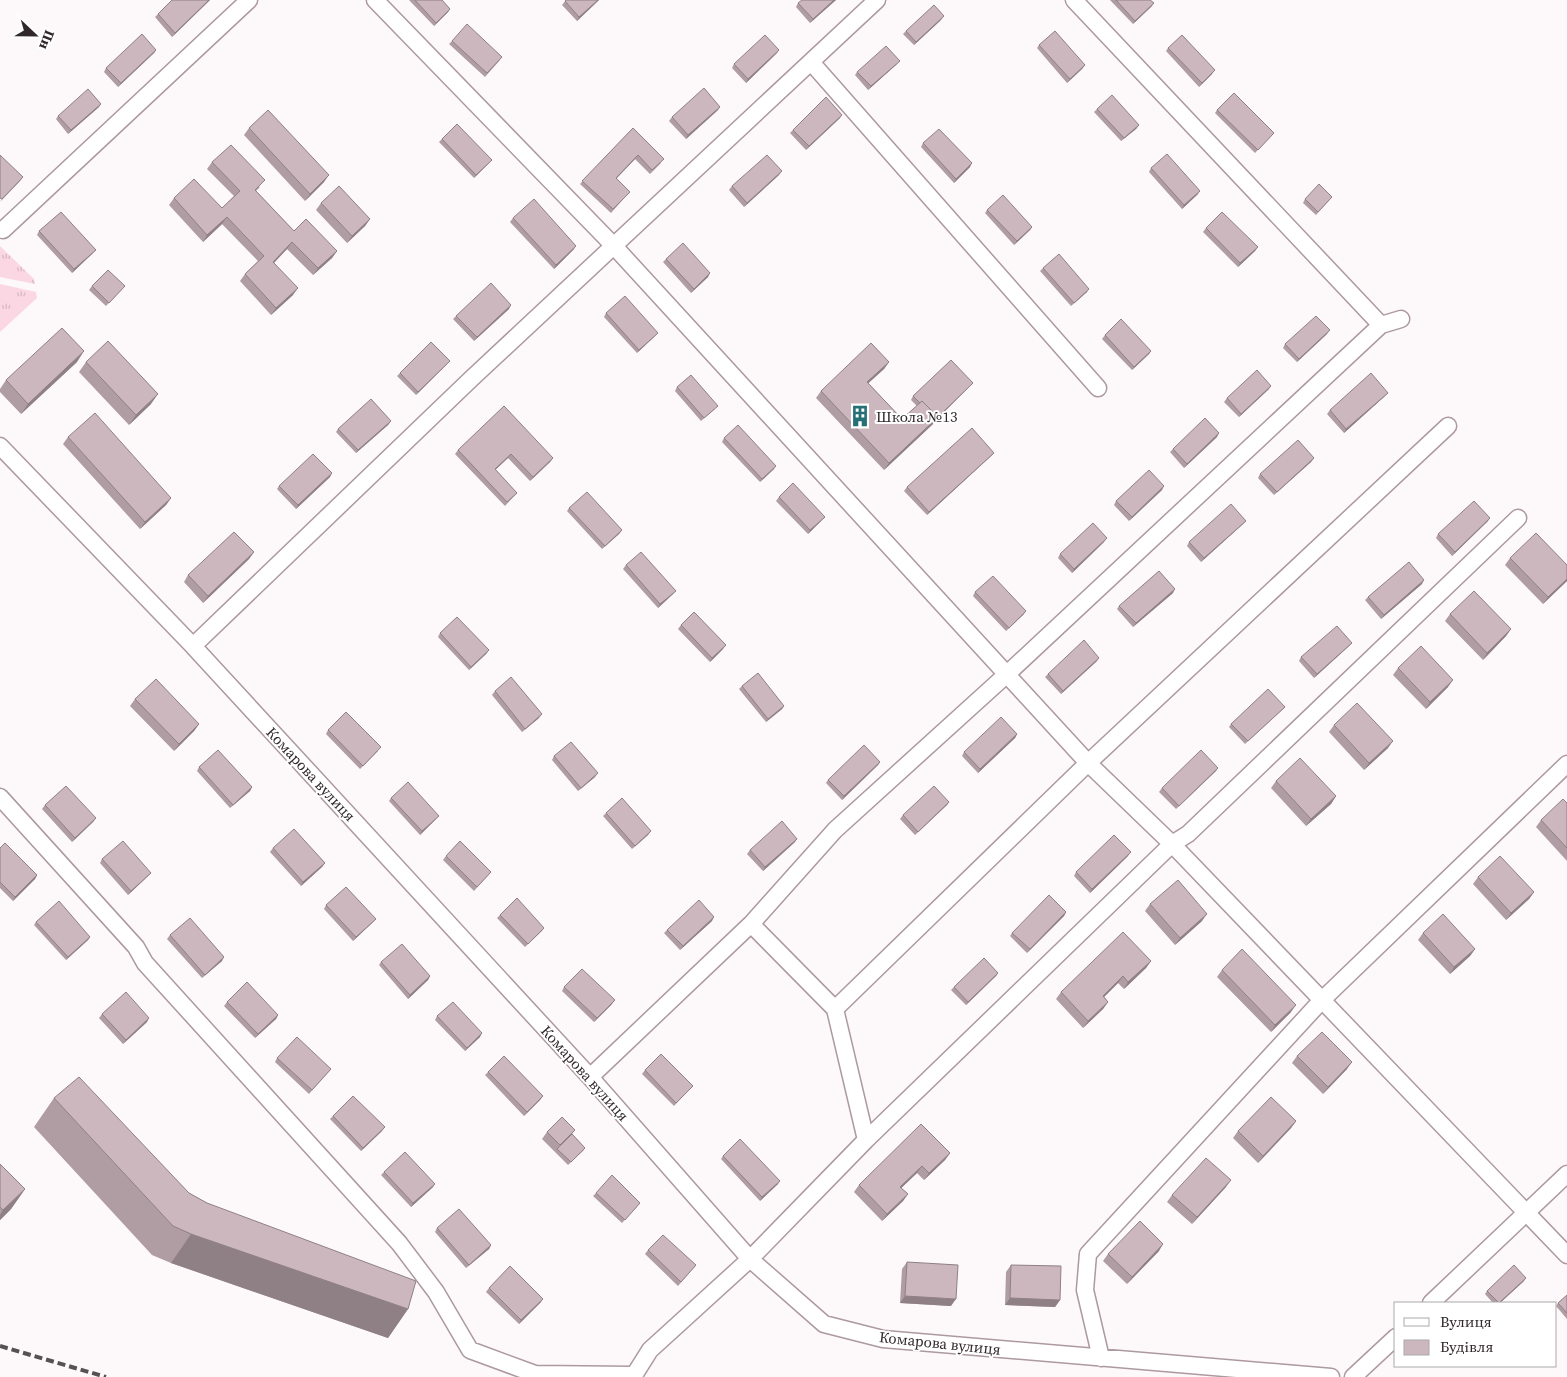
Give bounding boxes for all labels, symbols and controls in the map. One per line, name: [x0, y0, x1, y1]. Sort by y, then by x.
north arrow: [10, 10, 60, 60]
text: Пн: [34, 27, 60, 53]
building icon: Школа №13: [847, 403, 873, 429]
place label: Школа №13: [876, 406, 958, 427]
street label: Комарова вулиця: [262, 722, 360, 826]
street label: Комарова вулиця: [536, 1021, 634, 1125]
legend: [1394, 1302, 1557, 1367]
text: Вулиця: [1440, 1311, 1492, 1332]
street label: Комарова вулиця: [878, 1326, 1002, 1360]
text: Будівля: [1440, 1336, 1493, 1357]

